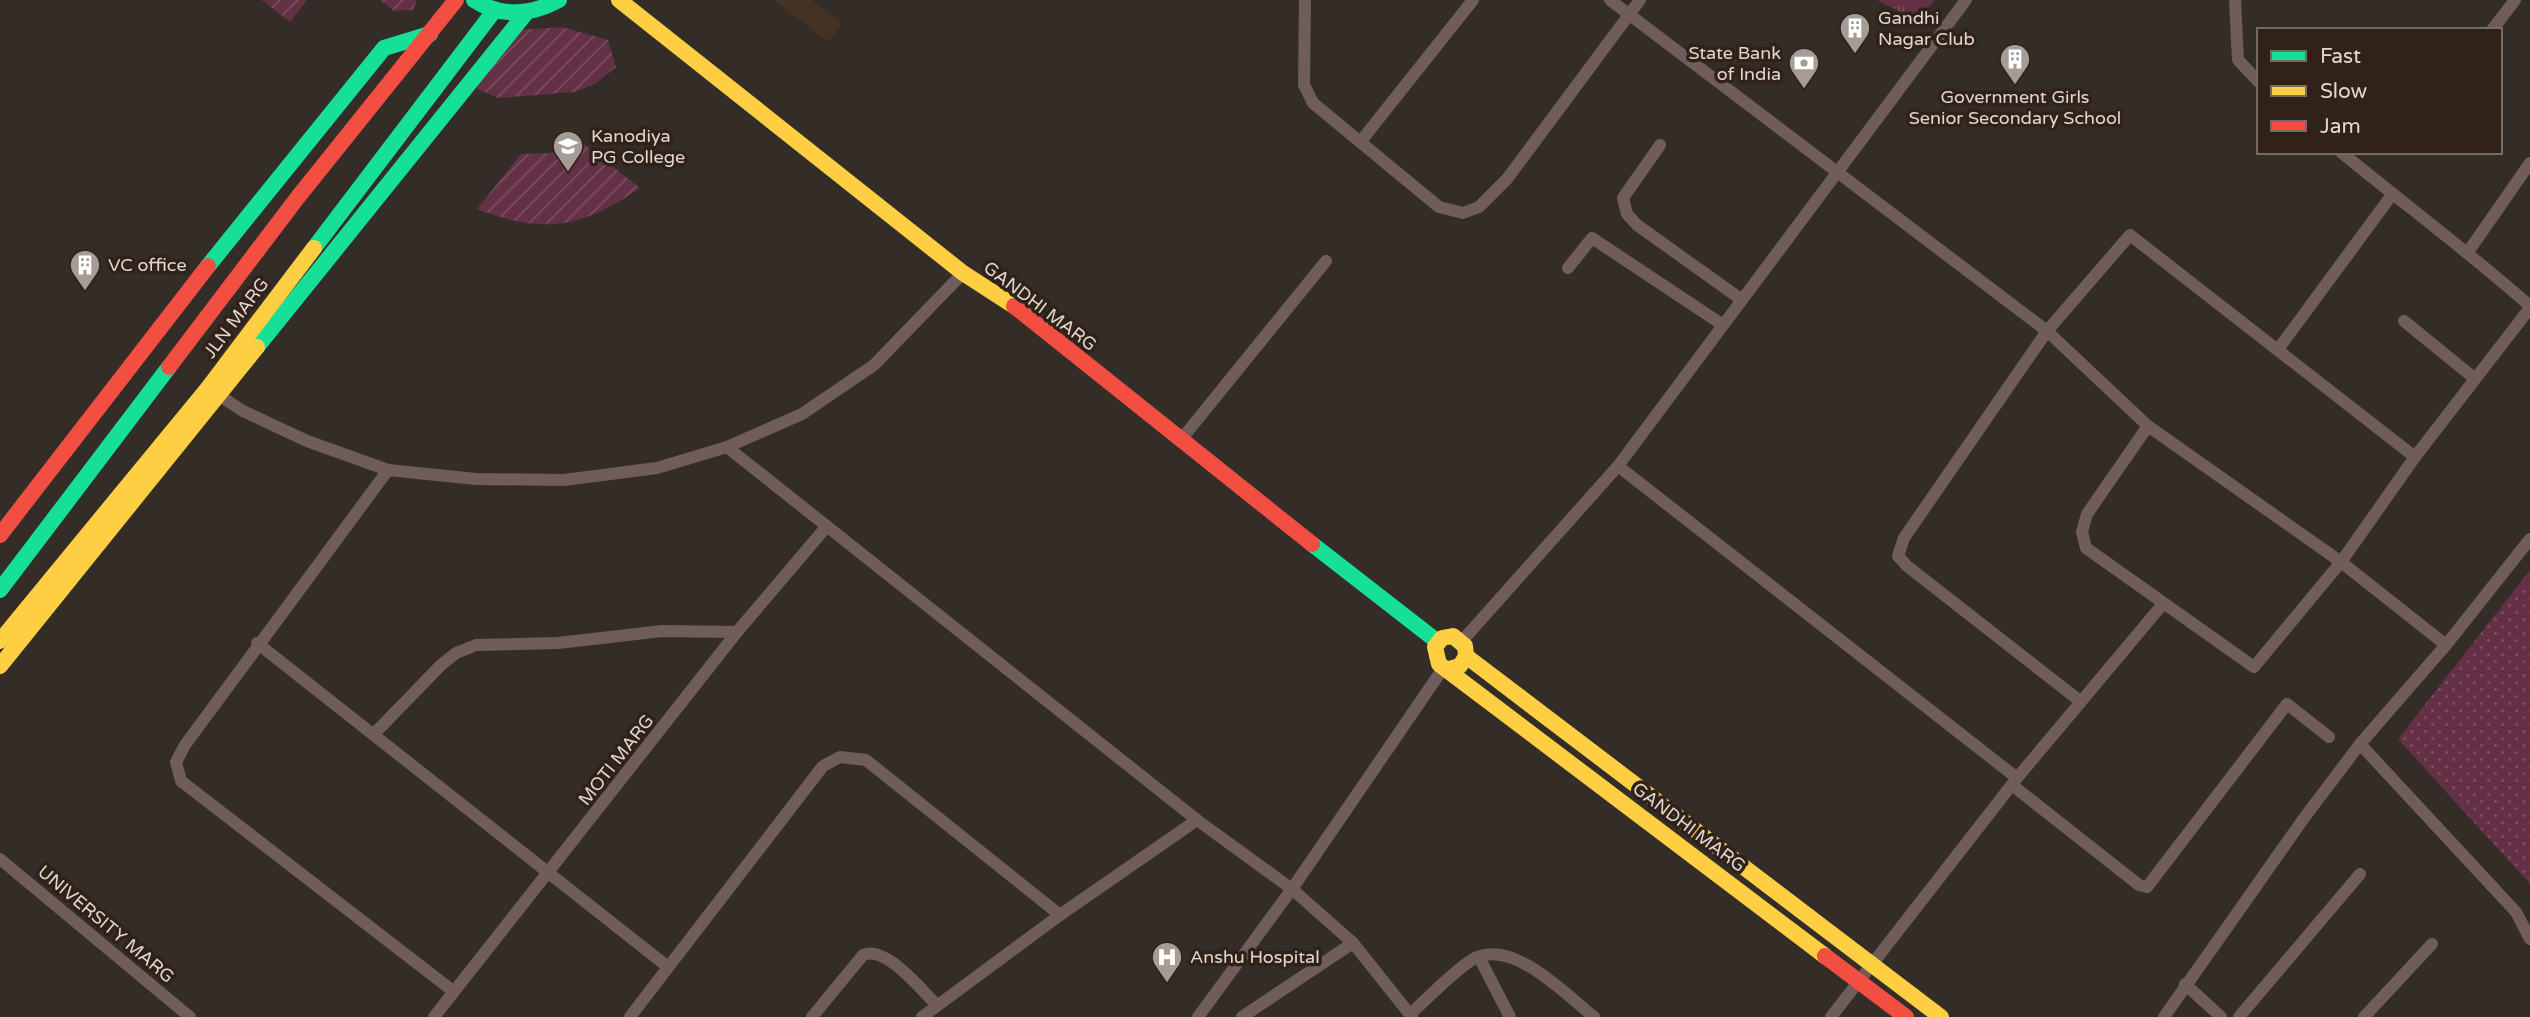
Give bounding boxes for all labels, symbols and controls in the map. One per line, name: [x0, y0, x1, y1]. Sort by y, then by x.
place label: Gandhi Nagar Club: [1878, 7, 1975, 50]
building icon: Gandhi Nagar Club: [1838, 11, 1872, 55]
legend: [2257, 28, 2502, 154]
place label: State Bank of India: [1689, 42, 1781, 85]
building icon: Government Girls Senior Secondary School: [1998, 42, 2032, 86]
text: Fast: [2320, 44, 2361, 69]
bank icon: State Bank of India: [1787, 46, 1821, 90]
text: Slow: [2320, 79, 2368, 104]
place label: Government Girls Senior Secondary School: [1909, 86, 2121, 129]
text: Jam: [2320, 114, 2361, 139]
place label: Kanodiya PG College: [591, 125, 685, 168]
school or university icon: Kanodiya PG College: [551, 129, 585, 173]
building icon: VC office: [68, 248, 102, 292]
place label: VC office: [108, 254, 187, 276]
street label: GANDHI MARG: [979, 256, 1101, 356]
street label: JLN MARG: [199, 273, 273, 363]
street label: MOTI MARG: [574, 710, 658, 810]
street label: GANDHI MARG: [1628, 777, 1750, 877]
street label: UNIVERSITY MARG: [33, 860, 179, 988]
hospital icon: Anshu Hospital: [1150, 940, 1184, 984]
place label: Anshu Hospital: [1190, 946, 1320, 968]

